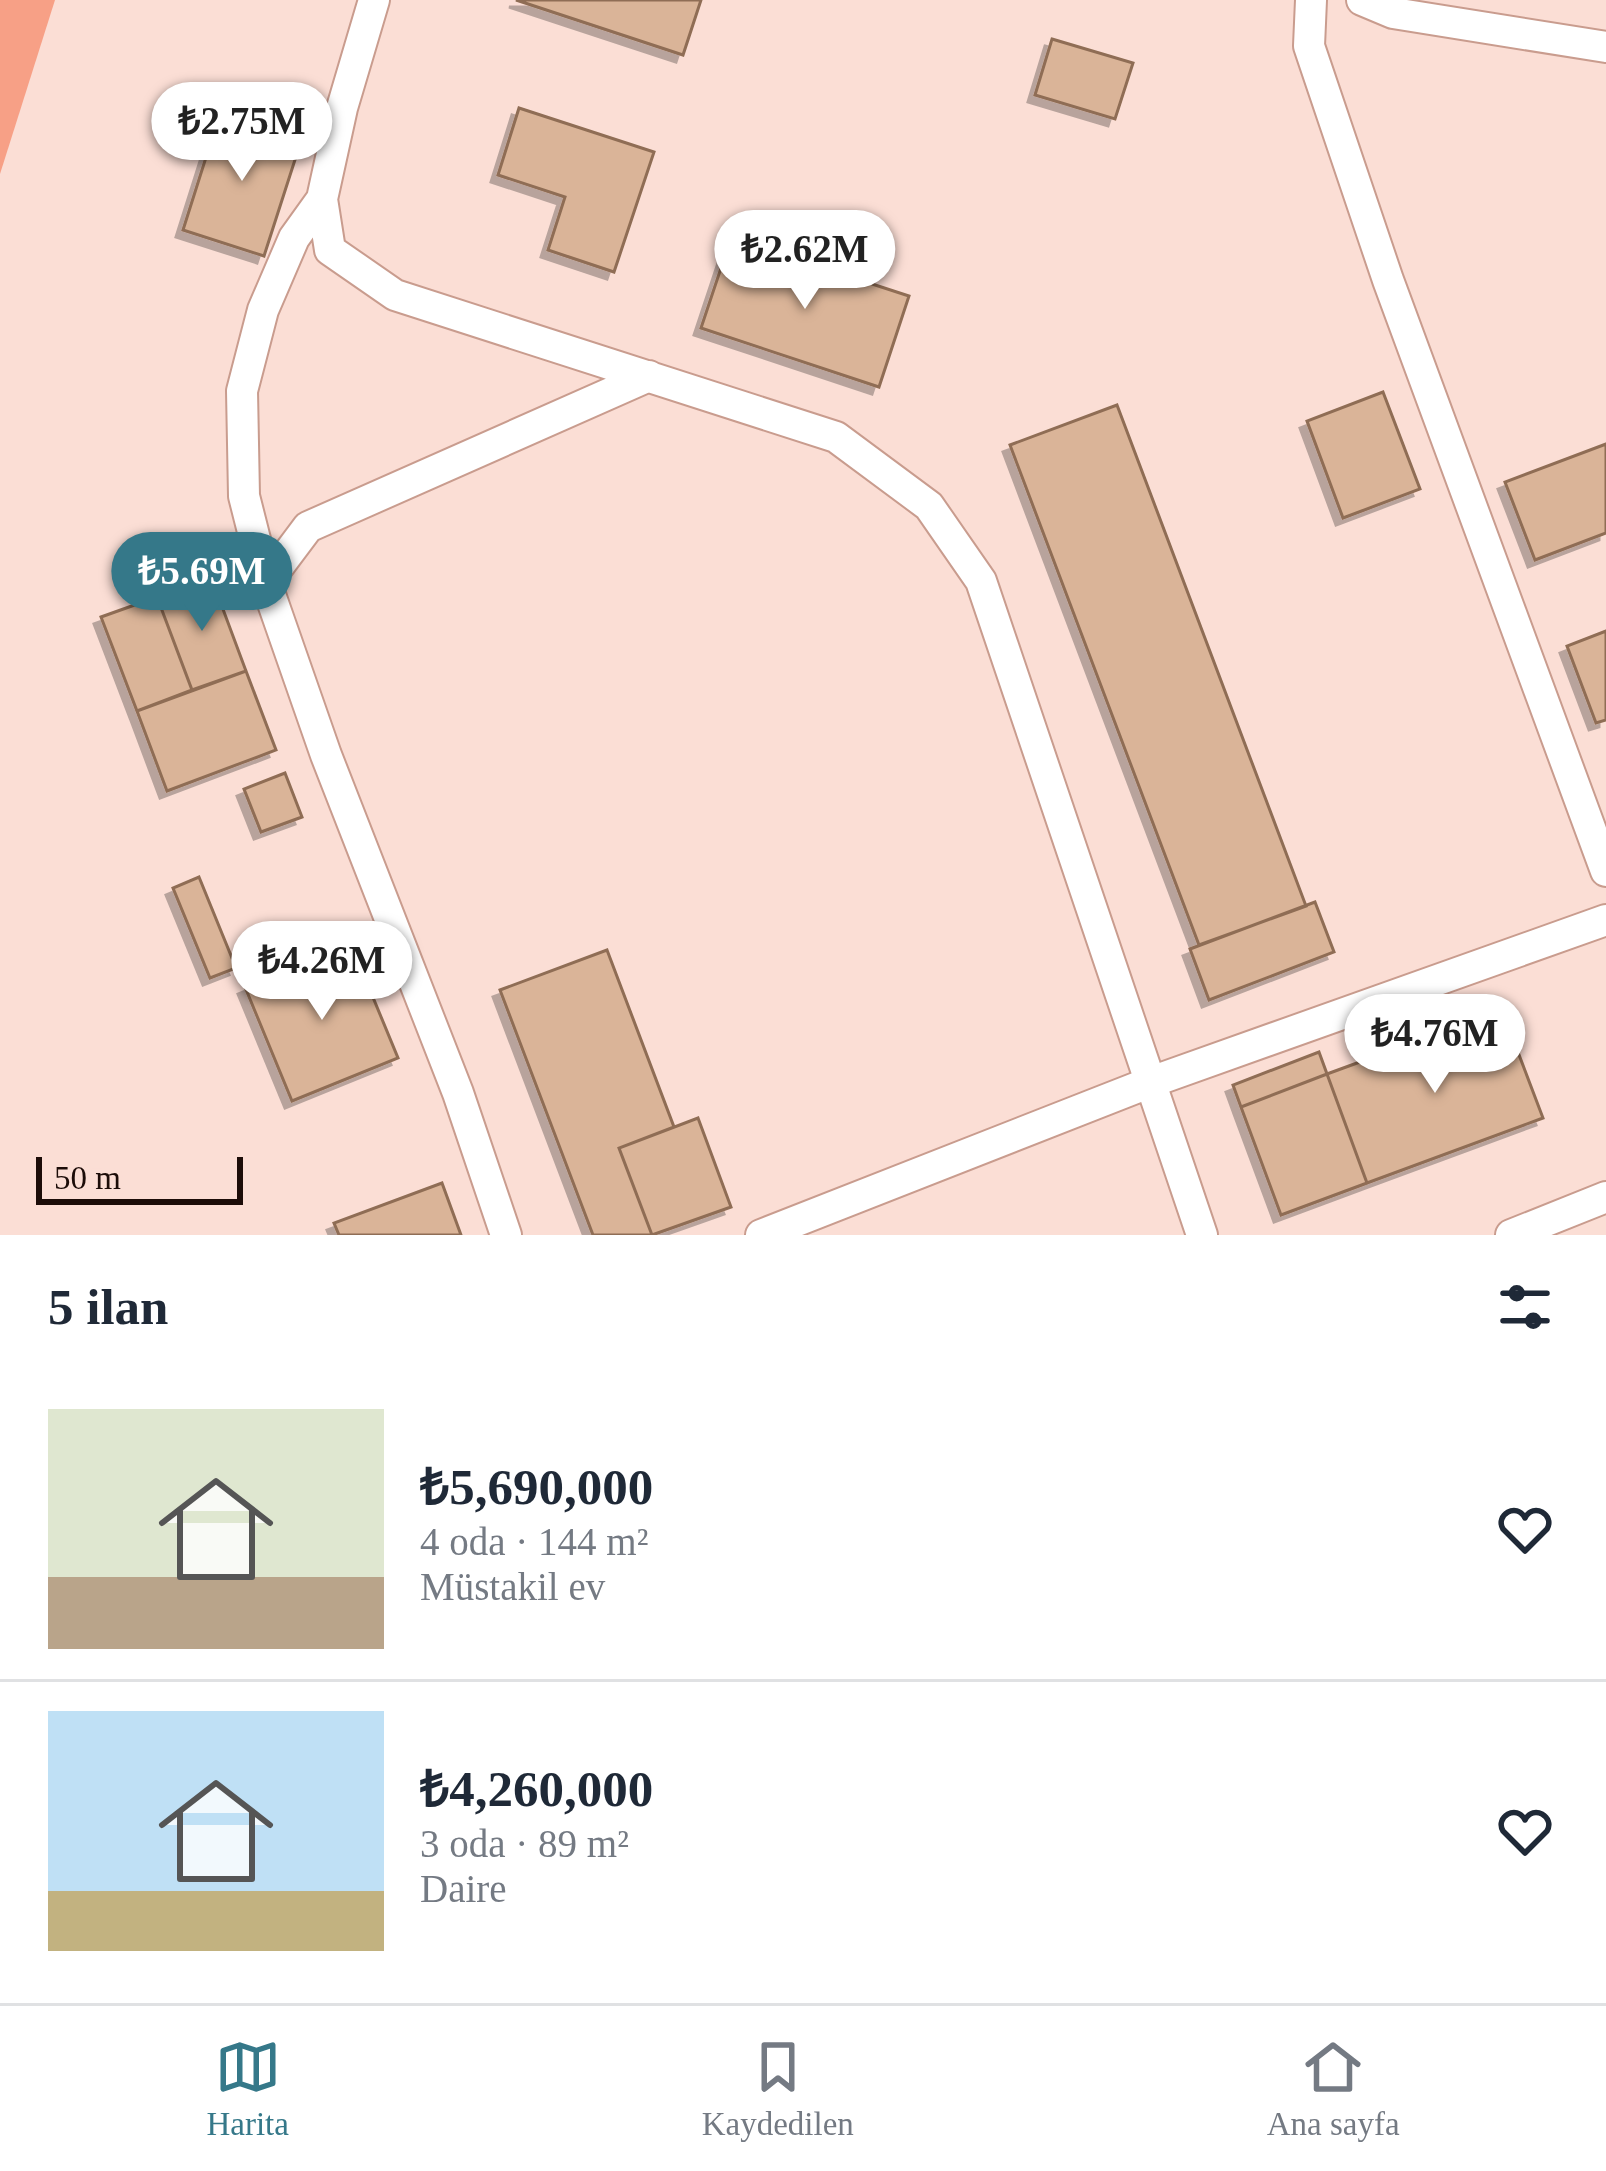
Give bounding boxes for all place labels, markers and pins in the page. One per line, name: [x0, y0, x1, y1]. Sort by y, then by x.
pin: ₺2.75M: [144, 82, 340, 184]
pin: ₺2.62M: [707, 210, 903, 312]
pin: ₺5.69M: [104, 532, 300, 634]
pin: ₺4.26M: [224, 921, 420, 1023]
pin: ₺4.76M: [1337, 994, 1533, 1096]

